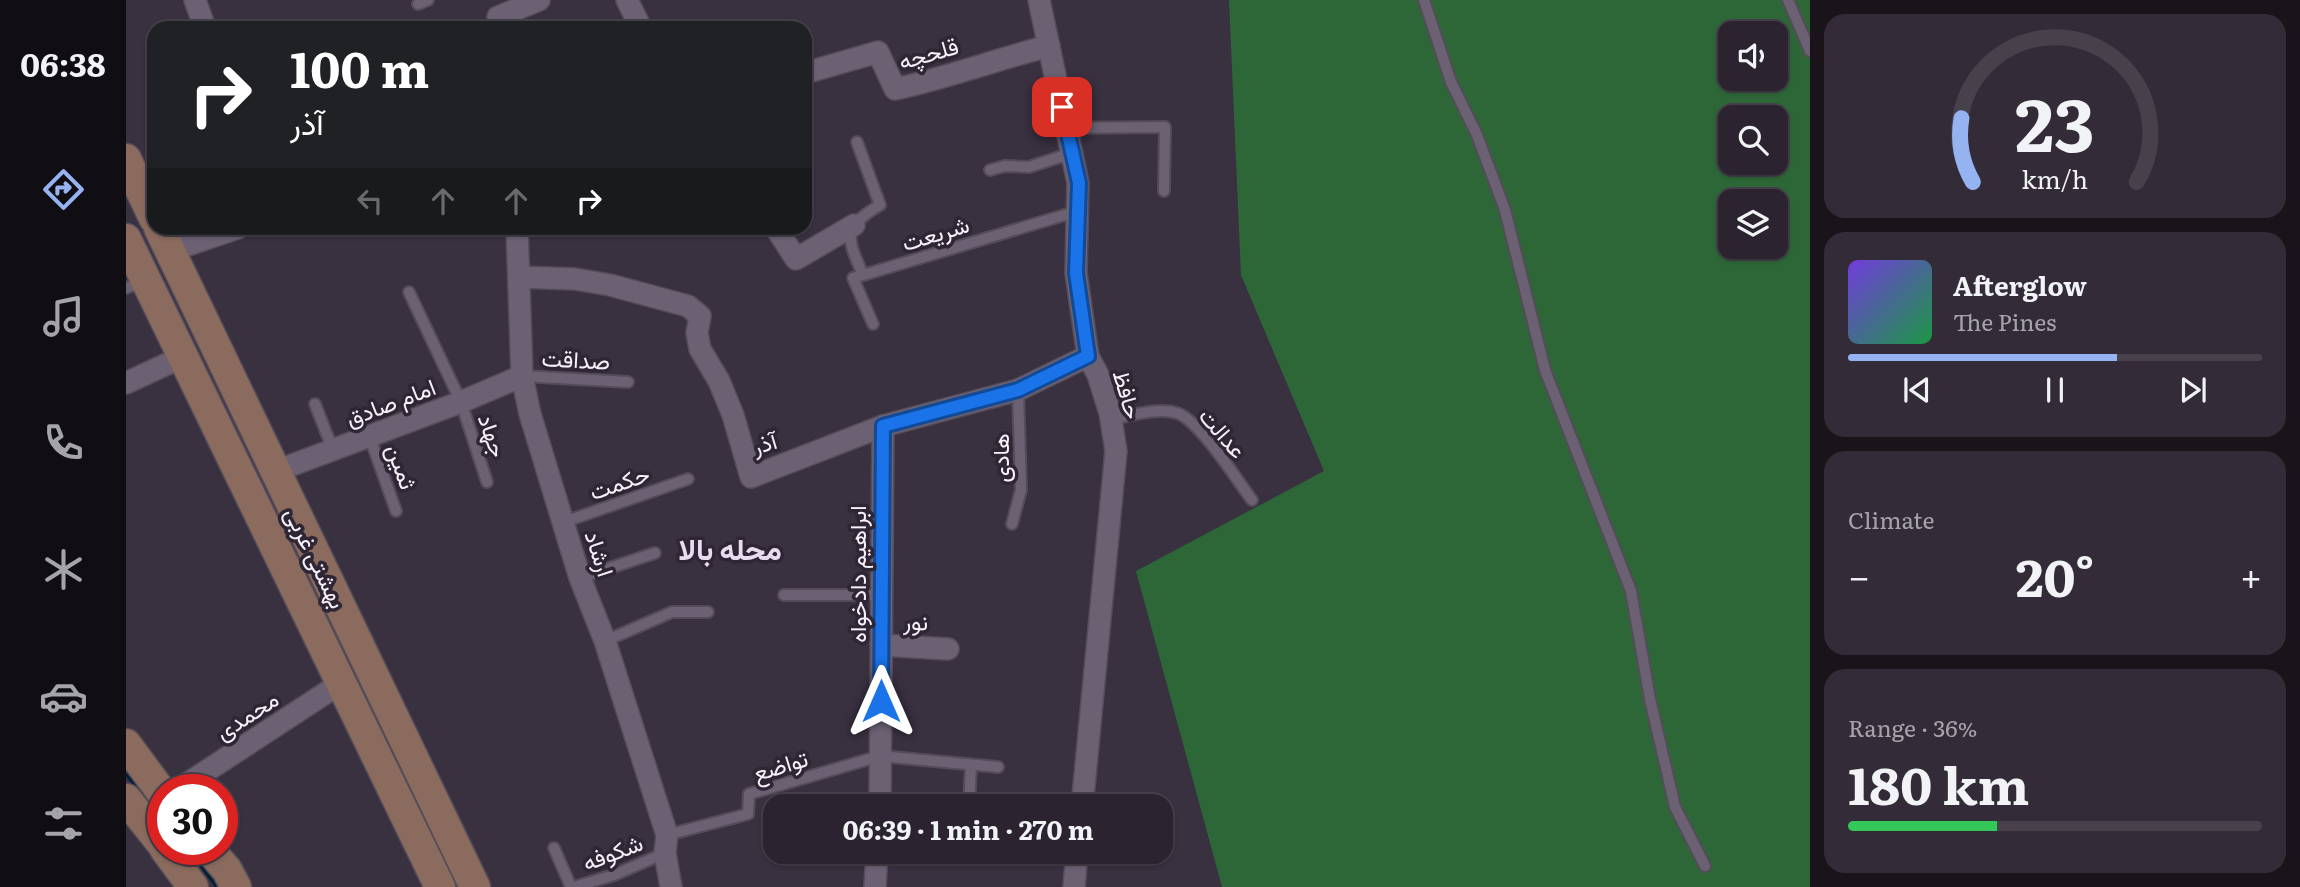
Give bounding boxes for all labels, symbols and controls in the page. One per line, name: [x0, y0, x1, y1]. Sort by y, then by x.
map controls: [1718, 21, 1788, 259]
button: sound: [1718, 21, 1788, 91]
street label: قلحچه: [894, 27, 962, 78]
text: 100 m: [290, 30, 429, 103]
text: 06:38: [20, 39, 106, 87]
icon: right: [175, 49, 266, 140]
text: 23: [2015, 67, 2095, 175]
pin: [1032, 77, 1092, 137]
icon: arrive: [1043, 88, 1081, 126]
text: آذر: [290, 97, 324, 145]
button: search: [1718, 105, 1788, 175]
text: km/h: [2022, 160, 2088, 197]
icon: directions: [39, 165, 88, 214]
icon: left: [351, 182, 389, 220]
icon: ahead: [424, 182, 462, 220]
icon: ahead: [497, 182, 535, 220]
icon: right: [570, 182, 608, 220]
button: layers: [1718, 189, 1788, 259]
street label: شریعت: [897, 206, 973, 258]
text: Afterglow: [1953, 265, 2087, 304]
icon: music: [39, 292, 88, 341]
text: The Pines: [1953, 304, 2056, 338]
street label: صداقت: [541, 339, 611, 377]
street label: حافظ: [1106, 366, 1152, 422]
street label: امام صادق: [340, 368, 440, 434]
icon: previous: [1898, 371, 1936, 409]
icon: pause: [2036, 371, 2074, 409]
icon: next: [2174, 371, 2212, 409]
street label: عدالت: [1192, 399, 1256, 465]
street label: جهاد: [471, 409, 517, 461]
icon: phone: [39, 418, 88, 467]
street label: آذر: [746, 422, 782, 462]
street label: هادی: [982, 433, 1016, 483]
street label: ثمین: [379, 439, 427, 493]
street label: حکمت: [584, 455, 654, 507]
street label: بهشتی غربی: [278, 500, 356, 614]
text: Climate: [1848, 502, 1934, 536]
street label: ابراهیم دادخواه: [839, 505, 873, 643]
district label: محله بالا: [678, 525, 782, 569]
street label: ارشاد: [578, 526, 624, 580]
text: 20°: [2016, 536, 2094, 613]
icon: climate: [39, 545, 88, 594]
text: −: [1848, 546, 1870, 603]
text: +: [2240, 546, 2262, 603]
street label: نور: [902, 602, 929, 638]
position arrow: [844, 664, 918, 738]
icon: car: [39, 672, 88, 721]
street label: محمدی: [208, 681, 284, 747]
text: Range · 36%: [1848, 710, 1977, 744]
street label: تواضع: [748, 740, 812, 789]
text: 180 km: [1848, 744, 2029, 821]
speed limit sign: 30: [147, 774, 238, 865]
icon: filters: [39, 799, 88, 848]
text: 06:39 · 1 min · 270 m: [842, 809, 1094, 848]
street label: شکوفه: [577, 824, 647, 878]

